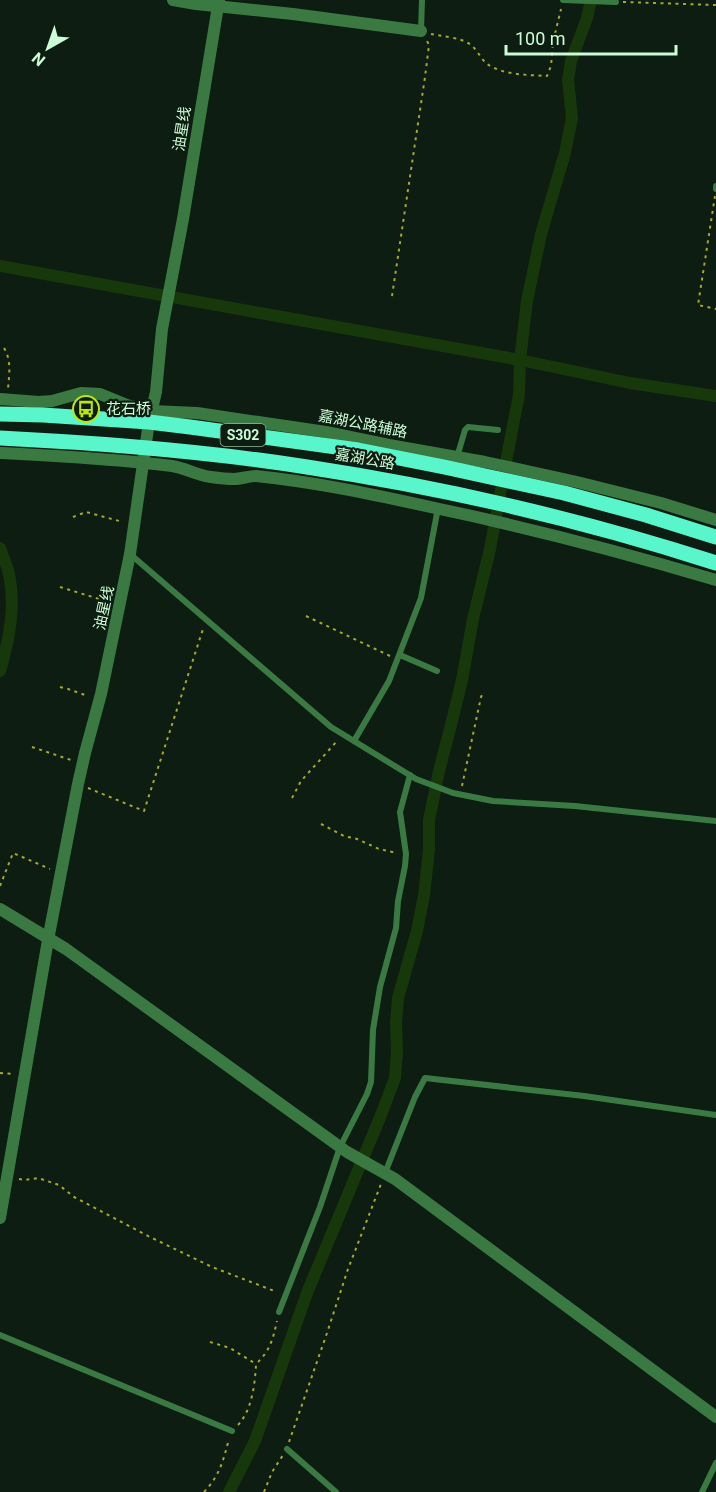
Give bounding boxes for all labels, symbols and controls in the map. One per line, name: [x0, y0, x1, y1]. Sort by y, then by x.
north arrow: [18, 18, 78, 78]
scale bar: [506, 18, 676, 56]
text: 100 m: [515, 28, 566, 49]
text: N: [28, 48, 49, 70]
street label: 油星线: [170, 105, 194, 153]
bus stop icon: 花石桥: [71, 394, 101, 424]
place label: 花石桥: [106, 400, 151, 418]
street label: 嘉湖公路辅路: [317, 407, 409, 441]
road number: S302: [220, 424, 266, 446]
street label: 嘉湖公路: [334, 445, 396, 473]
street label: 油星线: [91, 584, 117, 632]

